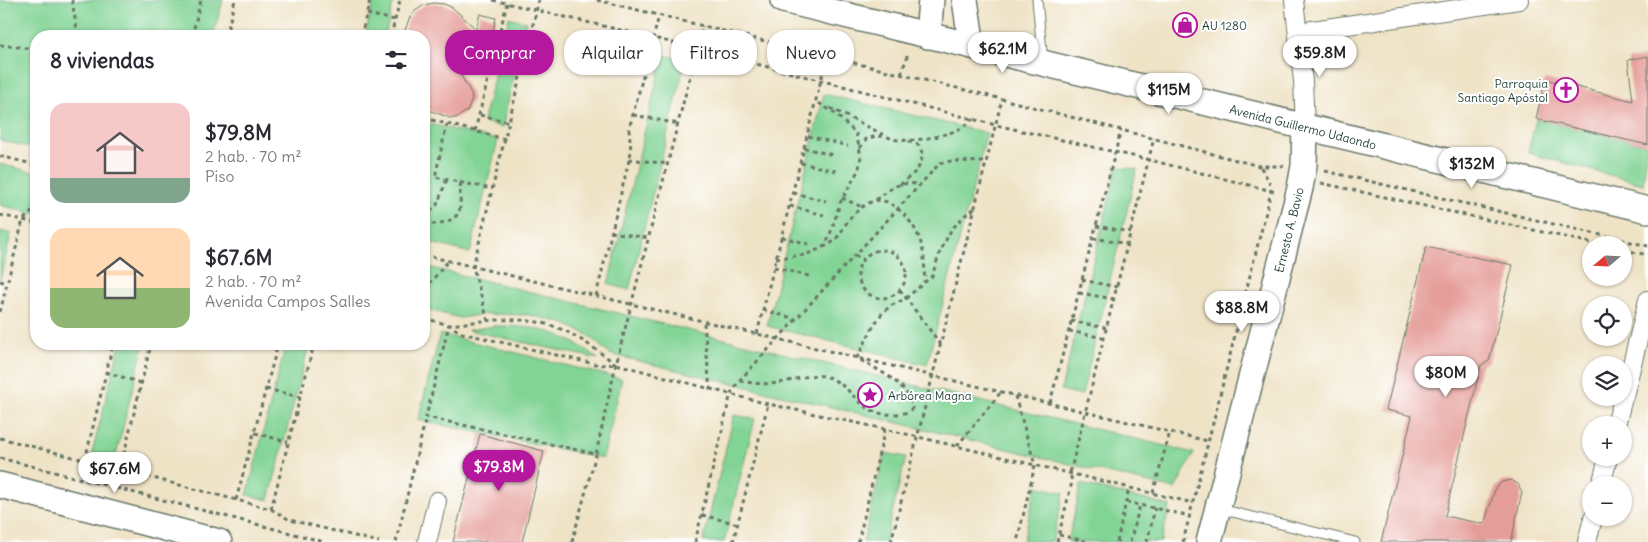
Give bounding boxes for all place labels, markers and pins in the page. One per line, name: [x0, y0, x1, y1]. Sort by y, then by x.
shop icon: AU 1280: [1172, 12, 1198, 38]
place label: AU 1280: [1202, 18, 1247, 33]
pin: $62.1M: [962, 32, 1044, 74]
pin: $59.8M: [1279, 36, 1361, 78]
pin: $115M: [1134, 72, 1204, 115]
place label: Parroquia Santiago Apóstol: [1458, 76, 1548, 105]
church icon: Parroquia Santiago Apóstol: [1553, 77, 1579, 103]
pin: $132M: [1437, 146, 1507, 189]
pin: $88.8M: [1201, 290, 1283, 333]
pin: $80M: [1416, 356, 1476, 398]
place icon: Arbórea Magna: [857, 382, 883, 408]
place label: Arbórea Magna: [888, 388, 972, 403]
pin: $79.8M: [458, 450, 540, 492]
pin: $67.6M: [74, 452, 156, 494]

